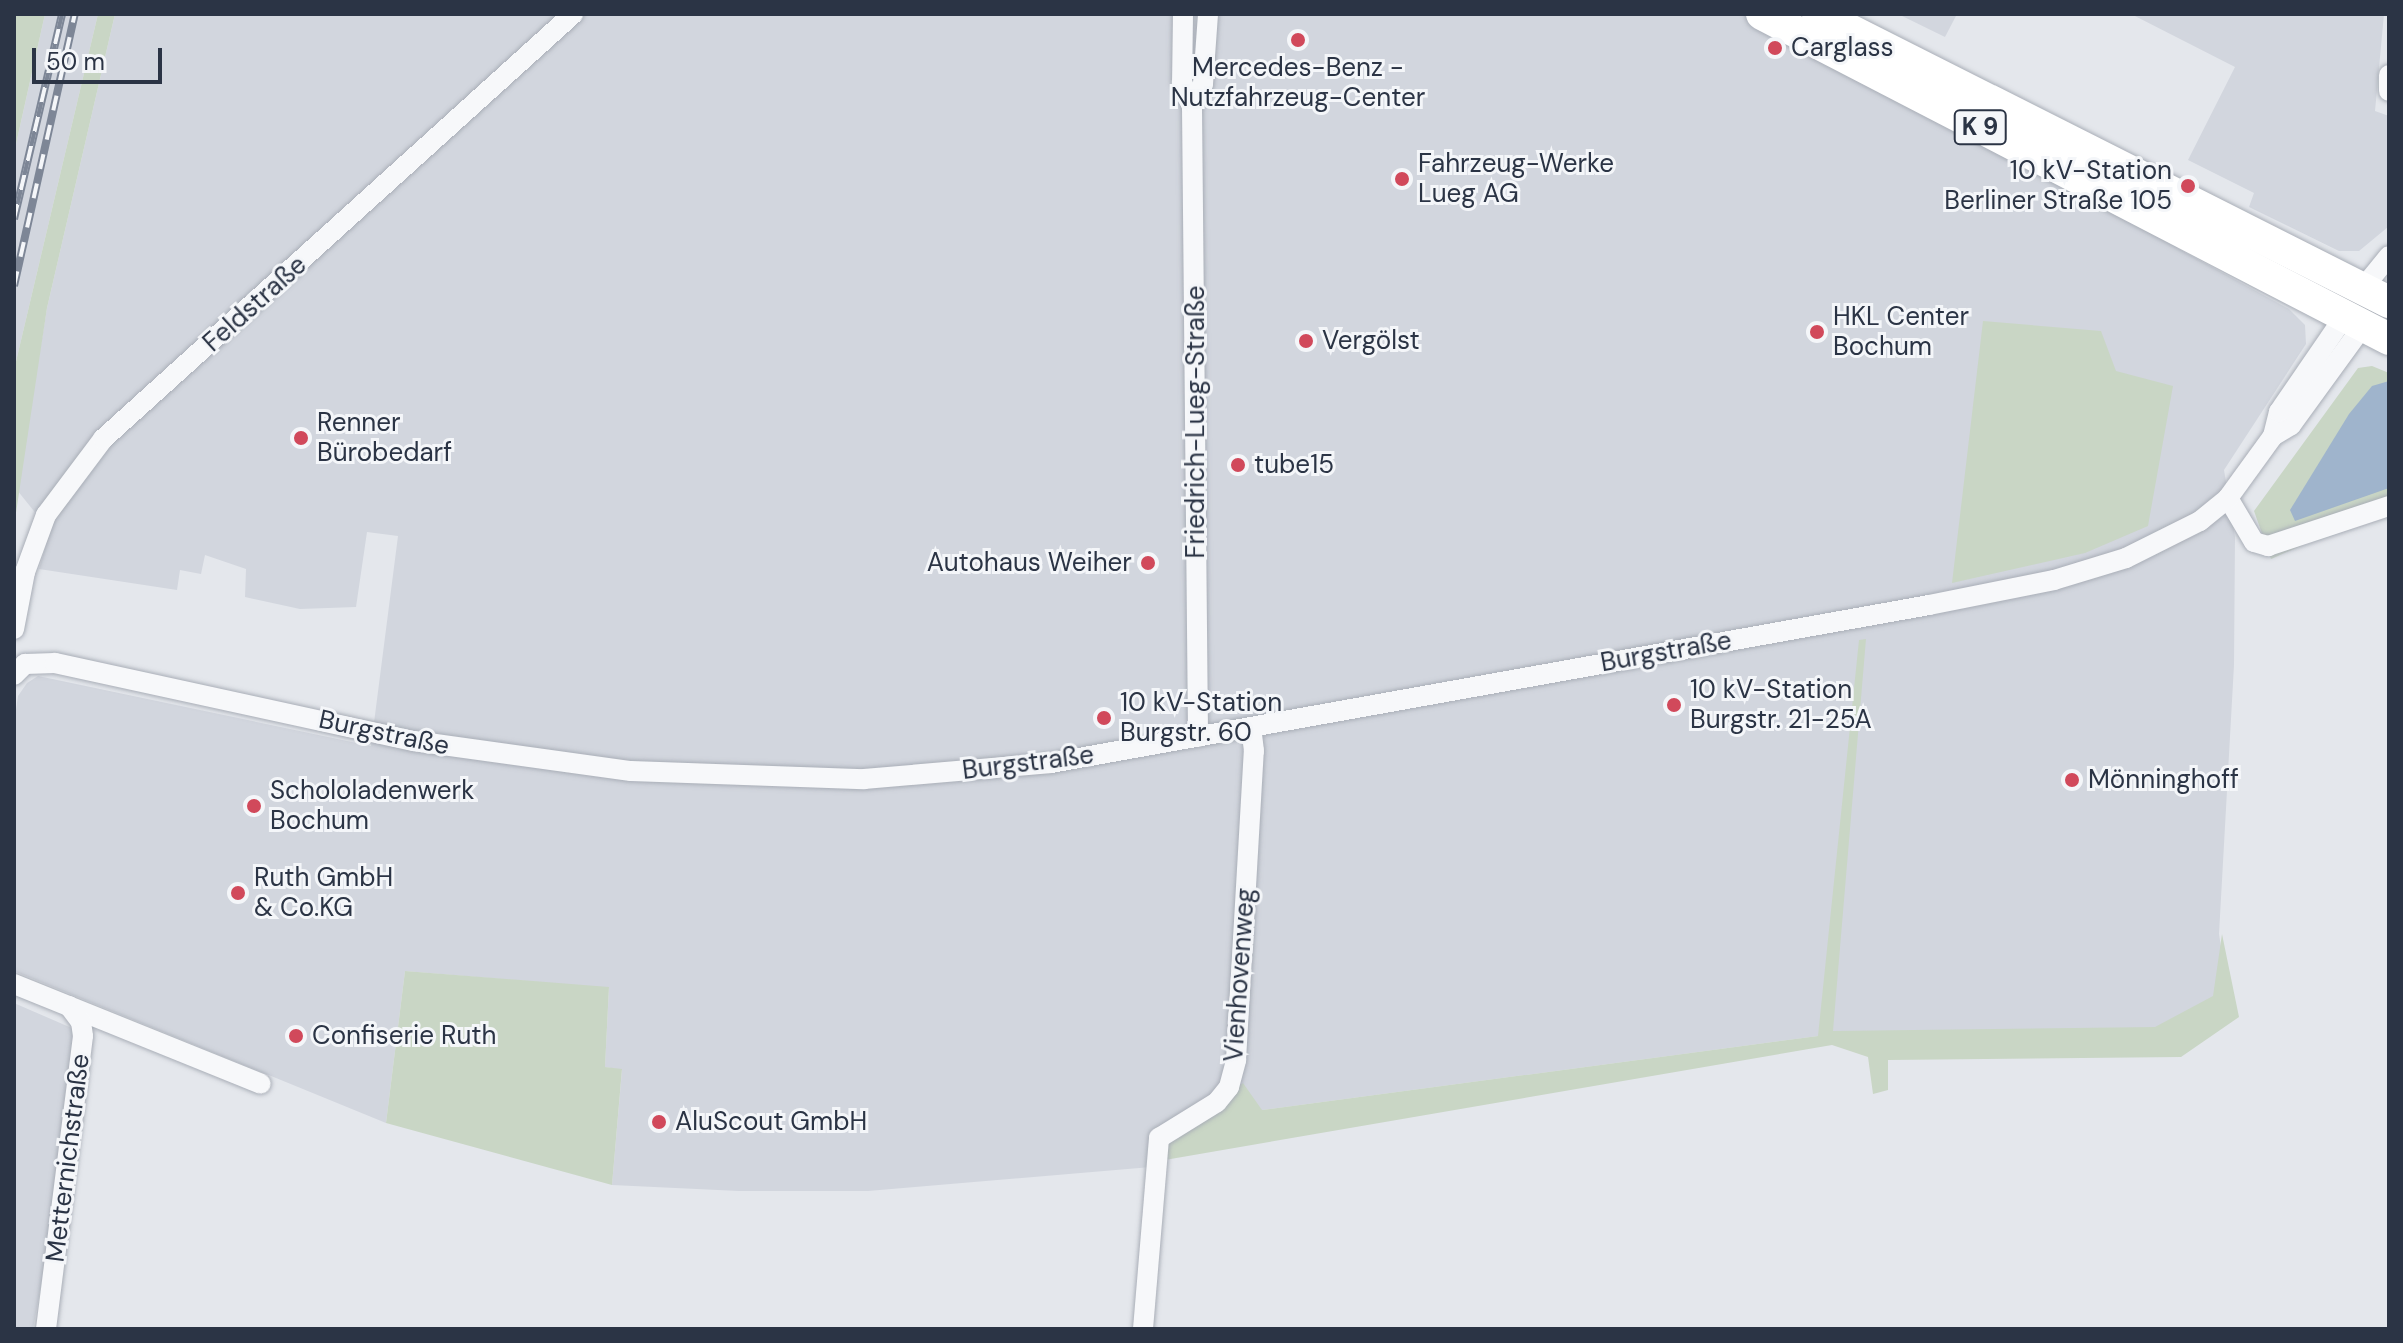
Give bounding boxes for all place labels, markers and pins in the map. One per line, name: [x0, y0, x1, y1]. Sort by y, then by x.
marker: Mercedes-Benz - Nutzfahrzeug-Center: [1289, 31, 1307, 49]
place label: Carglass: [1791, 32, 1894, 64]
marker: Carglass: [1766, 39, 1784, 57]
place label: Mercedes-Benz - Nutzfahrzeug-Center: [1171, 52, 1425, 114]
place label: Fahrzeug-Werke Lueg AG: [1418, 148, 1614, 210]
place label: 10 kV-Station Berliner Straße 105: [1944, 155, 2172, 216]
marker: Fahrzeug-Werke Lueg AG: [1393, 170, 1411, 188]
marker: 10 kV-Station Berliner Straße 105: [2179, 177, 2197, 195]
place label: HKL Center Bochum: [1833, 301, 1969, 362]
marker: HKL Center Bochum: [1808, 323, 1826, 341]
place label: Vergölst: [1322, 325, 1420, 357]
marker: Vergölst: [1297, 332, 1315, 350]
place label: Renner Bürobedarf: [317, 407, 452, 468]
marker: Renner Bürobedarf: [292, 429, 310, 447]
place label: tube15: [1254, 449, 1334, 481]
marker: tube15: [1229, 456, 1247, 474]
place label: Autohaus Weiher: [927, 547, 1132, 579]
marker: Autohaus Weiher: [1139, 554, 1157, 572]
place label: 10 kV-Station Burgstr. 21-25A: [1690, 674, 1872, 736]
place label: 10 kV-Station Burgstr. 60: [1120, 687, 1282, 748]
marker: 10 kV-Station Burgstr. 21-25A: [1665, 696, 1683, 714]
marker: 10 kV-Station Burgstr. 60: [1095, 709, 1113, 727]
place label: Mönninghoff: [2088, 764, 2239, 796]
marker: Mönninghoff: [2063, 771, 2081, 789]
place label: Schololadenwerk Bochum: [270, 775, 474, 836]
marker: Schololadenwerk Bochum: [245, 797, 263, 815]
place label: Ruth GmbH & Co.KG: [254, 862, 393, 924]
marker: Ruth GmbH & Co.KG: [229, 884, 247, 902]
place label: Confiserie Ruth: [312, 1020, 496, 1052]
marker: Confiserie Ruth: [287, 1027, 305, 1045]
place label: AluScout GmbH: [675, 1106, 867, 1138]
marker: AluScout GmbH: [650, 1113, 668, 1131]

